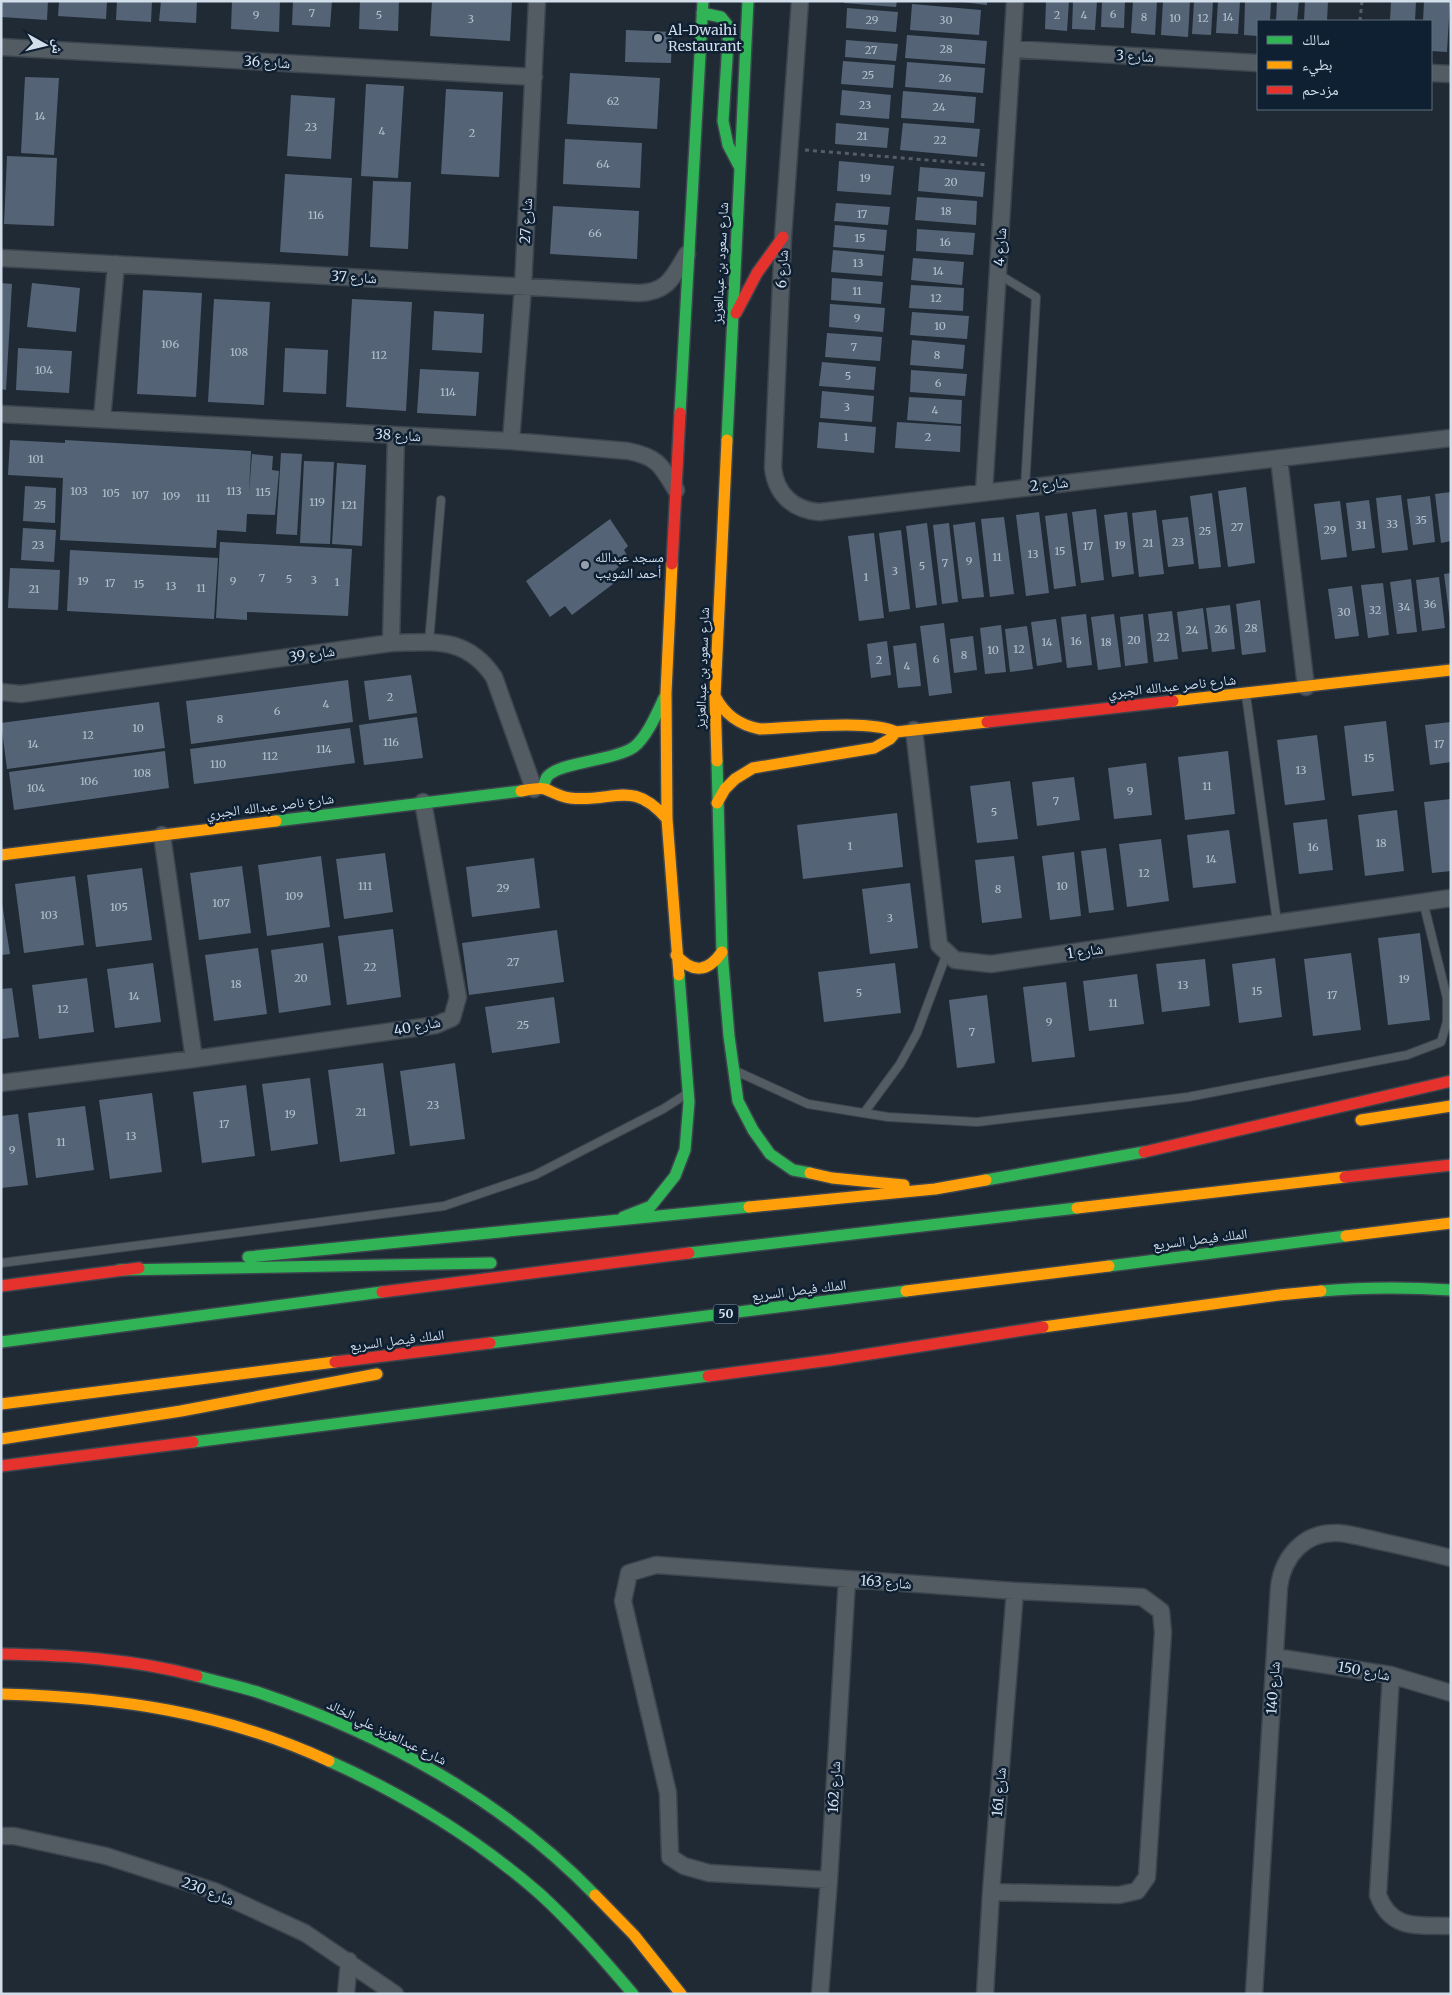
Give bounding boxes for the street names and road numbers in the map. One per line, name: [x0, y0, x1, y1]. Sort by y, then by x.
street label: شارع 3: [1116, 46, 1154, 67]
street label: شارع 36: [243, 52, 291, 73]
street label: شارع 27: [516, 198, 537, 244]
street label: شارع سعود بن عبدالعزيز: [708, 202, 733, 325]
street label: شارع 4: [990, 227, 1011, 267]
street label: شارع 6: [772, 249, 793, 289]
street label: شارع 37: [331, 267, 377, 288]
street label: شارع 38: [374, 425, 422, 446]
street label: شارع 2: [1029, 473, 1069, 496]
street label: شارع سعود بن عبدالعزيز: [691, 607, 714, 730]
street label: شارع 39: [288, 642, 336, 667]
street label: شارع ناصر عبدالله الجبري: [1107, 670, 1237, 704]
street label: شارع ناصر عبدالله الجبري: [205, 789, 335, 825]
street label: شارع 1: [1066, 940, 1104, 963]
street label: شارع 40: [392, 1013, 442, 1040]
street label: الملك فيصل السريع: [1152, 1224, 1248, 1255]
street label: الملك فيصل السريع: [751, 1275, 847, 1306]
road number: 50: [714, 1305, 738, 1324]
street label: الملك فيصل السريع: [349, 1325, 445, 1356]
street label: شارع 163: [860, 1571, 912, 1594]
street label: شارع 150: [1336, 1658, 1392, 1685]
street label: شارع 140: [1262, 1661, 1285, 1715]
street label: شارع عبدالعزيز علي الخالد: [323, 1695, 450, 1771]
street label: شارع 162: [824, 1761, 845, 1813]
street label: شارع 161: [988, 1767, 1011, 1818]
street label: شارع 230: [179, 1873, 237, 1910]

